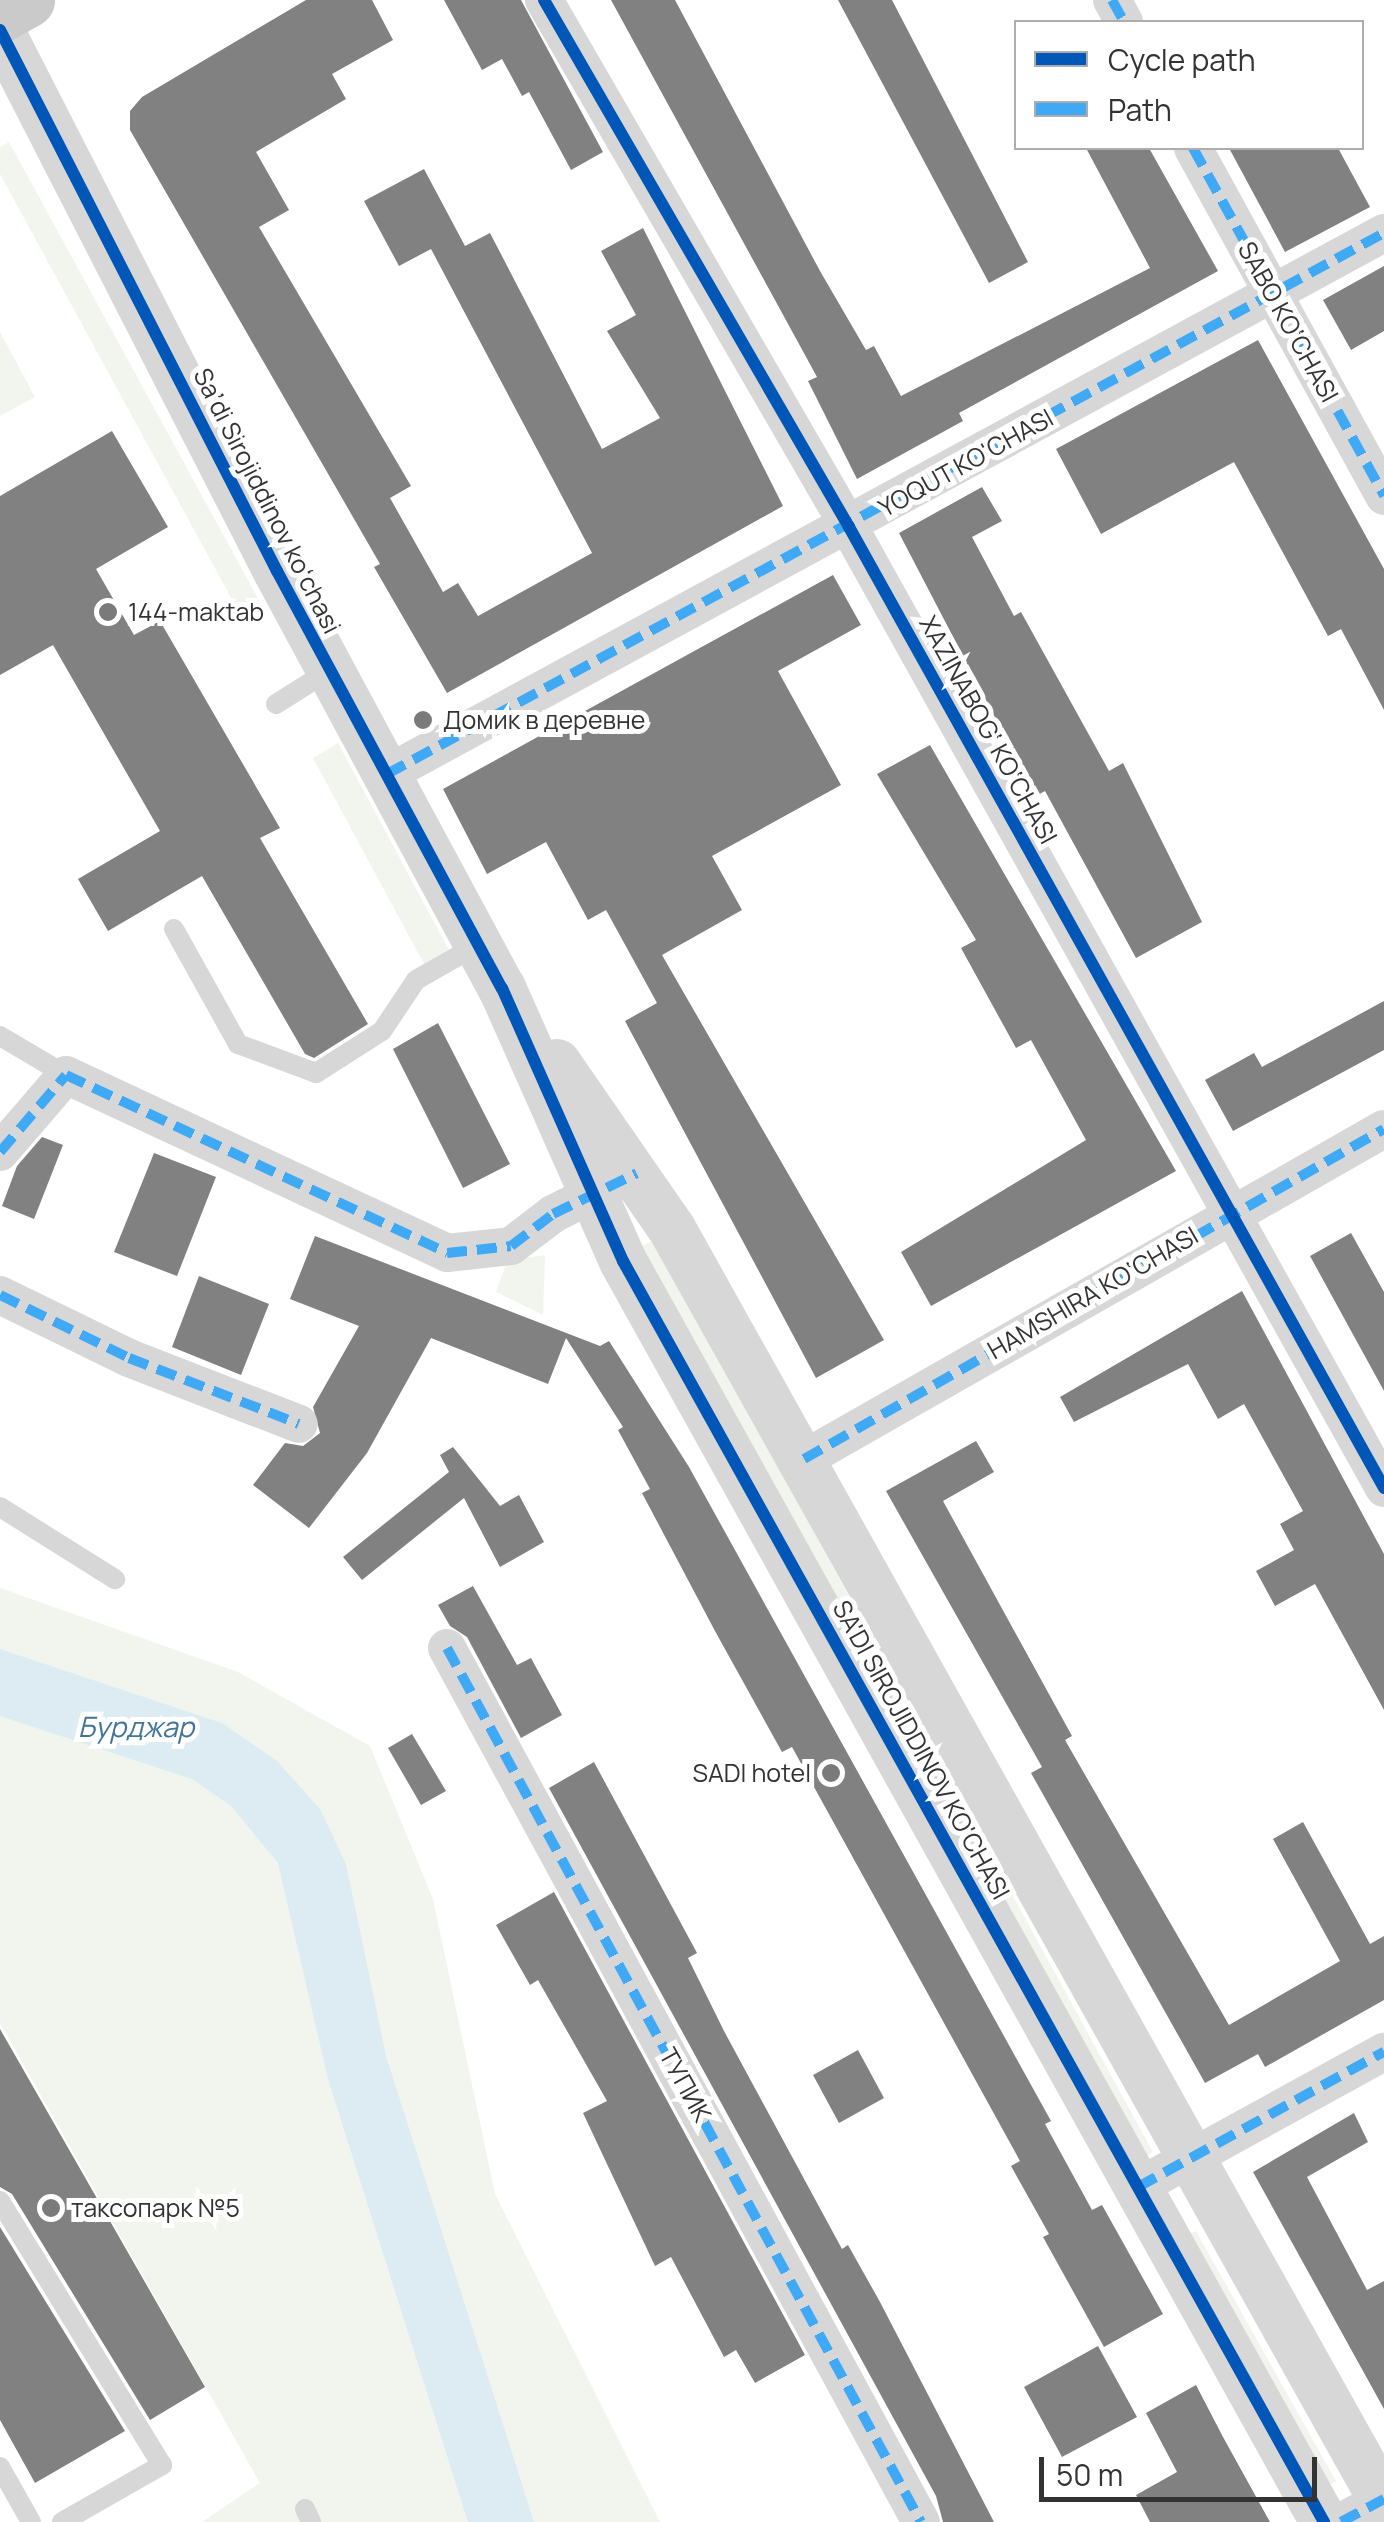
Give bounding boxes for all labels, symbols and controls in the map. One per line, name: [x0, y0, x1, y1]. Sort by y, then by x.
legend: [1014, 20, 1364, 150]
text: Cycle path: [1108, 39, 1256, 80]
text: Path: [1108, 89, 1172, 130]
street label: SABO KO‘CHASI: [1232, 237, 1344, 407]
street label: Saʼdi Sirojiddinov koʻchasi: [187, 363, 347, 639]
street label: YOQUT KO'CHASI: [873, 402, 1059, 524]
place label: 144-maktab: [128, 597, 264, 627]
marker: 144-maktab: [97, 601, 119, 623]
street label: XAZINABOG‘ KO‘CHASI: [913, 611, 1063, 849]
place label: Домик в деревне: [443, 705, 645, 735]
marker: Домик в деревне: [412, 709, 434, 731]
street label: HAMSHIRA KO‘CHASI: [982, 1220, 1204, 1366]
street label: SA'DI SIROJIDDINOV KO'CHASI: [826, 1595, 1016, 1905]
water label: Бурджар: [78, 1709, 194, 1743]
place label: SADI hotel: [693, 1758, 811, 1788]
marker: SADI hotel: [820, 1762, 842, 1784]
street label: ТУПИК: [653, 2043, 717, 2127]
place label: таксопарк №5: [71, 2193, 240, 2223]
marker: таксопарк №5: [40, 2197, 62, 2219]
scale bar: [1044, 2437, 1322, 2499]
text: 50 m: [1056, 2454, 1123, 2495]

